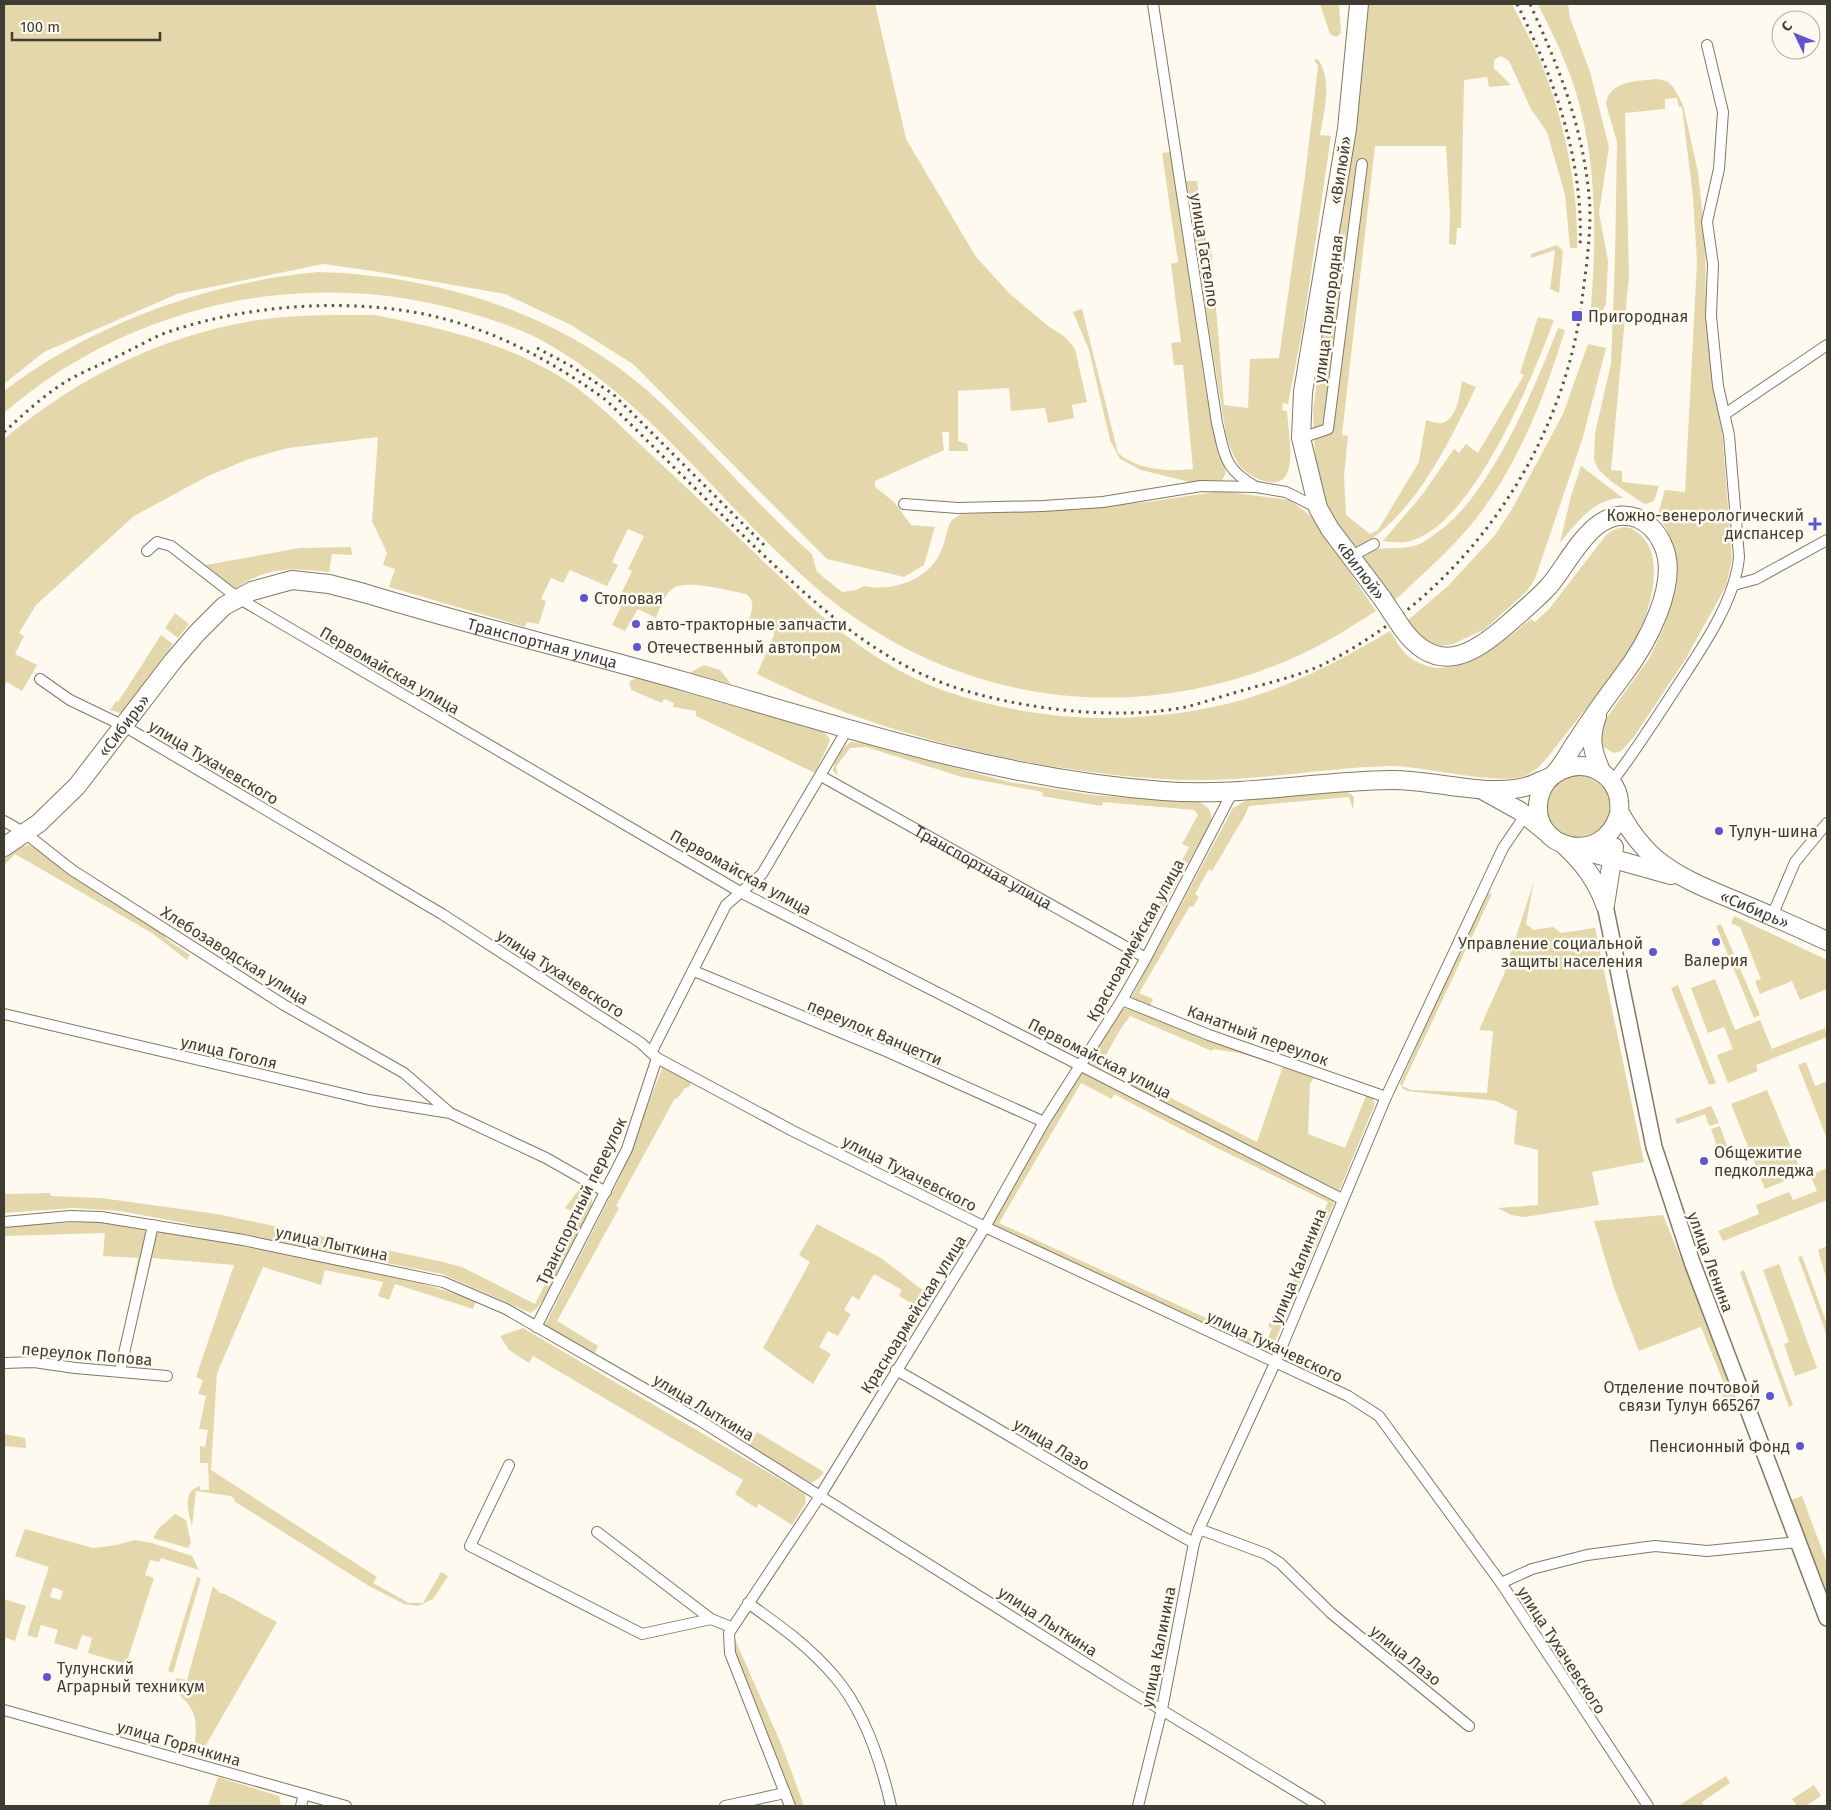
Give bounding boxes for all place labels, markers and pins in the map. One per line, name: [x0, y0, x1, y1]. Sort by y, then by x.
place label: Пригородная: [1588, 307, 1688, 326]
marker: Пригородная: [1570, 309, 1584, 323]
place label: Кожно-венерологический диспансер: [1607, 506, 1804, 543]
marker: Кожно-венерологический диспансер: [1808, 517, 1822, 531]
place label: Столовая: [594, 589, 663, 608]
marker: Столовая: [578, 592, 590, 604]
place label: авто-тракторные запчасти: [646, 615, 847, 634]
marker: авто-тракторные запчасти: [630, 618, 642, 630]
place label: Отечественный автопром: [647, 638, 841, 657]
marker: Отечественный автопром: [631, 641, 643, 653]
place label: Тулун-шина: [1729, 822, 1818, 841]
marker: Тулун-шина: [1713, 825, 1725, 837]
place label: Управление социальной защиты населения: [1458, 934, 1643, 971]
marker: Валерия: [1710, 936, 1722, 948]
marker: Управление социальной защиты населения: [1647, 946, 1659, 958]
place label: Валерия: [1684, 951, 1748, 970]
place label: Общежитие педколледжа: [1714, 1143, 1814, 1180]
marker: Общежитие педколледжа: [1698, 1155, 1710, 1167]
place label: Отделение почтовой связи Тулун 665267: [1603, 1378, 1760, 1415]
marker: Отделение почтовой связи Тулун 665267: [1764, 1390, 1776, 1402]
place label: Пенсионный Фонд: [1649, 1437, 1790, 1456]
marker: Пенсионный Фонд: [1794, 1440, 1806, 1452]
place label: Тулунский Аграрный техникум: [57, 1659, 205, 1696]
marker: Тулунский Аграрный техникум: [41, 1671, 53, 1683]

